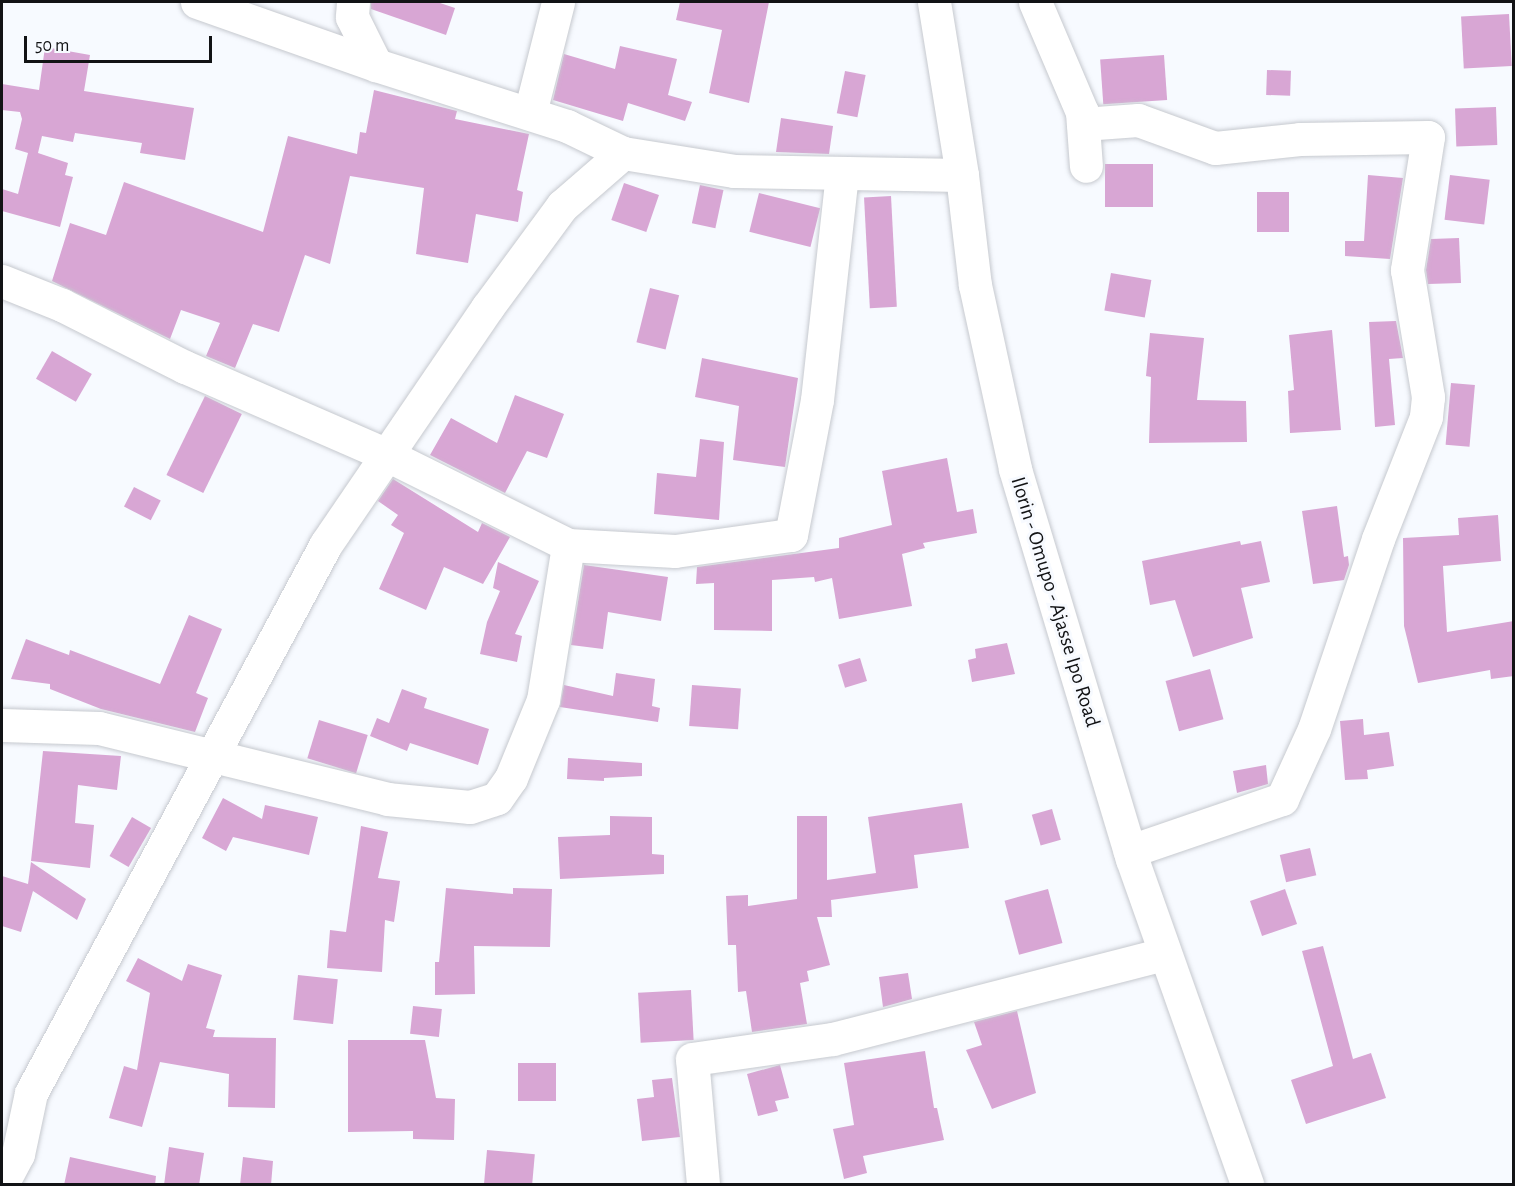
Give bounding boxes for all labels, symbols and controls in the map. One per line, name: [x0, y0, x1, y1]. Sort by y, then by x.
scale bar: [27, 24, 214, 62]
text: 50 m: [35, 37, 69, 55]
street label: Ilorin - Omupo - Ajasse Ipo Road: [1005, 474, 1105, 730]

